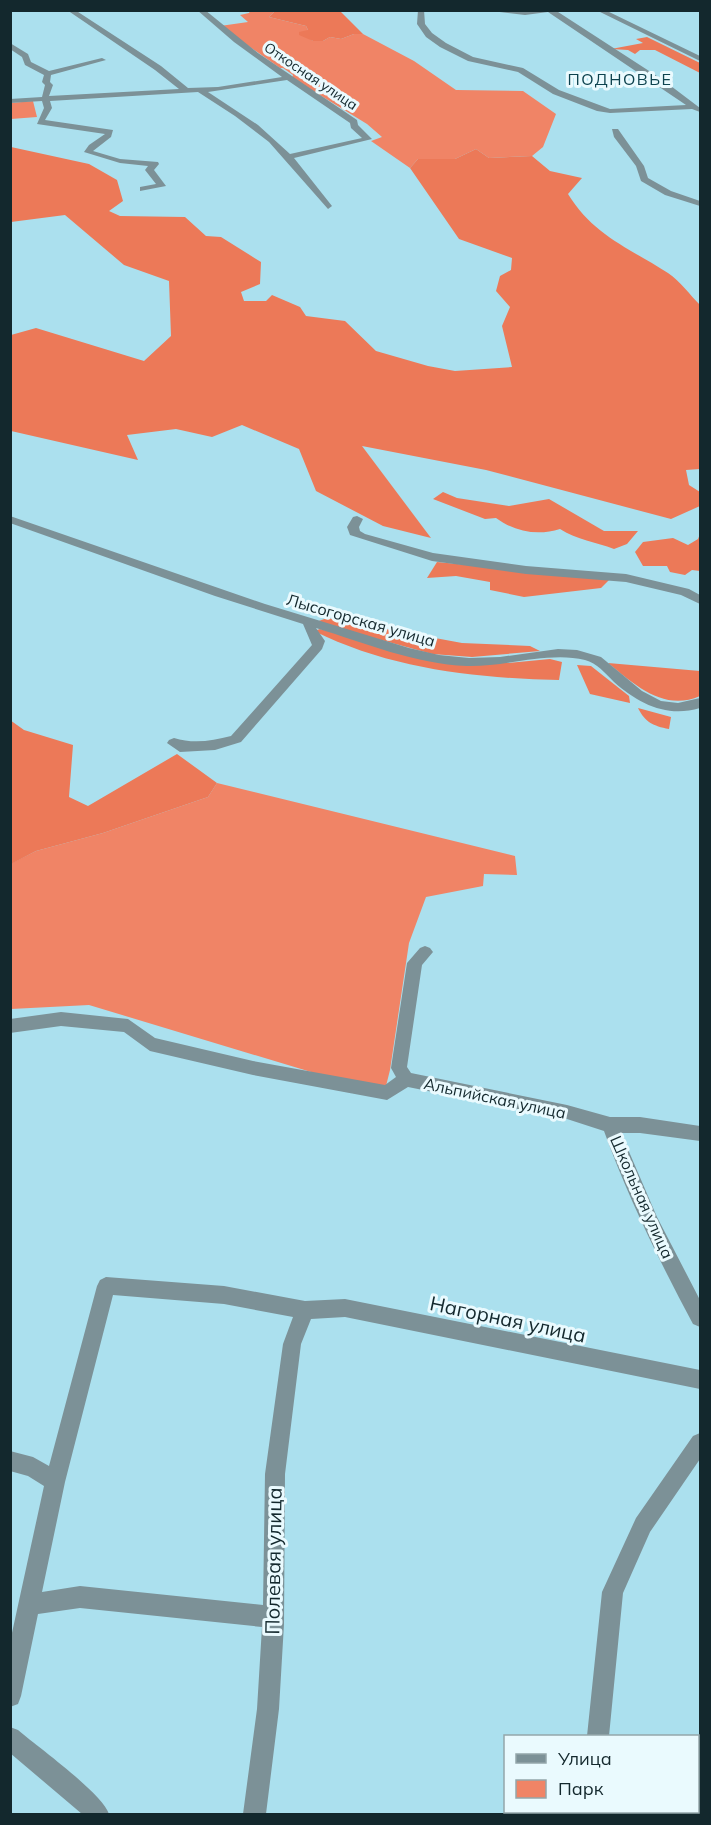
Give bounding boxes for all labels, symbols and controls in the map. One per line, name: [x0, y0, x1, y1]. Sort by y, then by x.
street label: Откосная улица: [261, 38, 361, 114]
district label: ПОДНОВЬЕ: [568, 69, 672, 89]
street label: Лысогорская улица: [284, 589, 438, 651]
street label: Альпийская улица: [422, 1073, 568, 1123]
street label: Школьная улица: [606, 1133, 678, 1261]
street label: Нагорная улица: [428, 1290, 588, 1348]
street label: Полевая улица: [259, 1487, 287, 1635]
legend: [504, 1735, 699, 1813]
text: Улица: [557, 1747, 612, 1770]
text: Парк: [558, 1777, 604, 1800]

